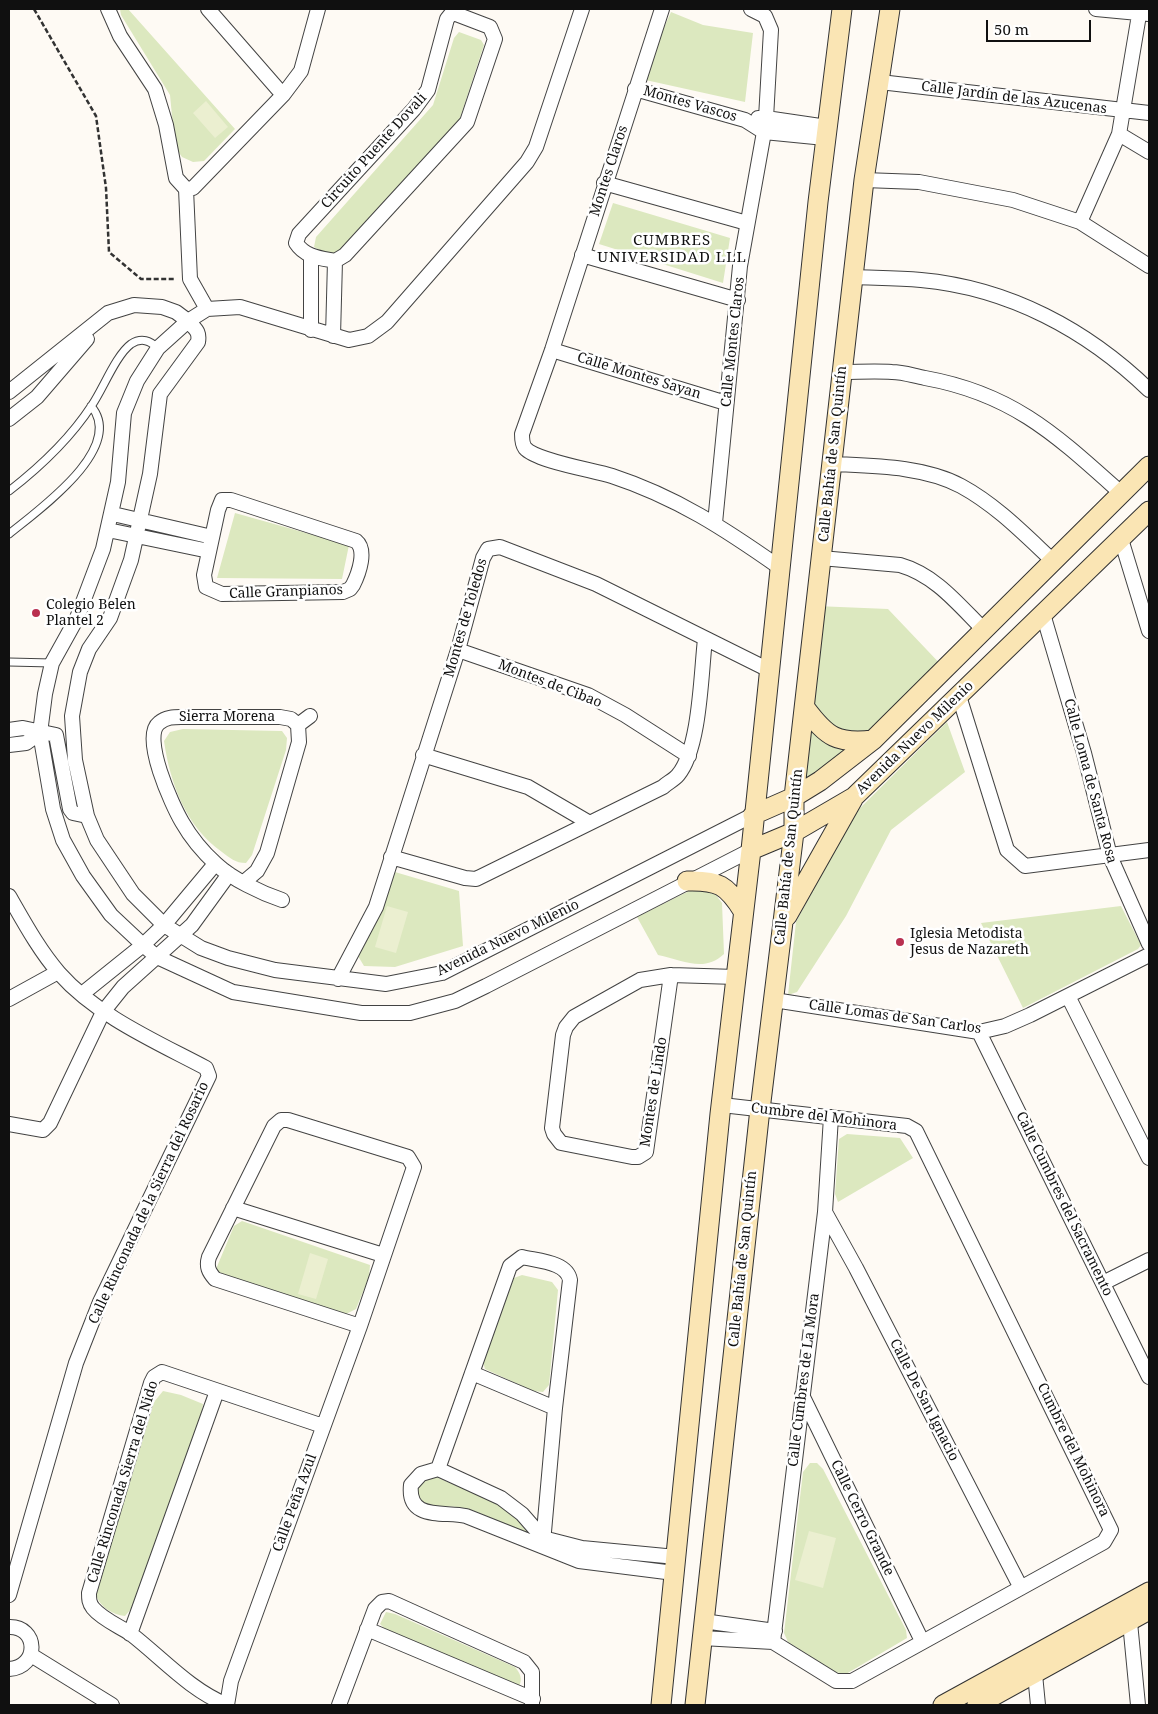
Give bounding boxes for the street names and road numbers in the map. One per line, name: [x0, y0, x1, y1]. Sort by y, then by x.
street label: Calle Jardín de las Azucenas: [920, 78, 1108, 118]
street label: Montes Vascos: [641, 83, 739, 125]
street label: Circuito Puente Dovali: [318, 90, 430, 212]
street label: Montes Claros: [586, 124, 632, 218]
street label: Calle Montes Claros: [718, 276, 748, 408]
street label: Calle Montes Sayan: [575, 349, 703, 403]
street label: Calle Bahía de San Quintín: [815, 365, 851, 543]
street label: Montes de Toledos: [441, 557, 491, 679]
street label: Calle Granpianos: [229, 582, 343, 602]
street label: Montes de Cibao: [496, 656, 604, 712]
street label: Avenida Nuevo Milenio: [853, 678, 977, 798]
street label: Calle Loma de Santa Rosa: [1060, 697, 1120, 865]
street label: Sierra Morena: [179, 709, 275, 725]
street label: Calle Bahía de San Quintín: [771, 768, 807, 946]
street label: Avenida Nuevo Milenio: [434, 896, 582, 980]
street label: Calle Lomas de San Carlos: [808, 997, 982, 1037]
street label: Montes de Lindo: [637, 1036, 671, 1148]
street label: Calle Rinconada de la Sierra del Rosario: [85, 1079, 213, 1327]
street label: Cumbre del Mohinora: [750, 1100, 898, 1134]
street label: Calle Cumbres del Sacramento: [1012, 1109, 1116, 1299]
street label: Calle Bahía de San Quintín: [725, 1170, 761, 1348]
street label: Calle Cumbres de La Mora: [785, 1292, 823, 1468]
street label: Calle De San Ignacio: [886, 1336, 962, 1464]
street label: Calle Rinconada Sierra del Nido: [84, 1379, 162, 1585]
street label: Cumbre del Mohinora: [1033, 1380, 1113, 1520]
street label: Calle Peña Azul: [269, 1452, 321, 1554]
street label: Calle Cerro Grande: [827, 1457, 897, 1579]

